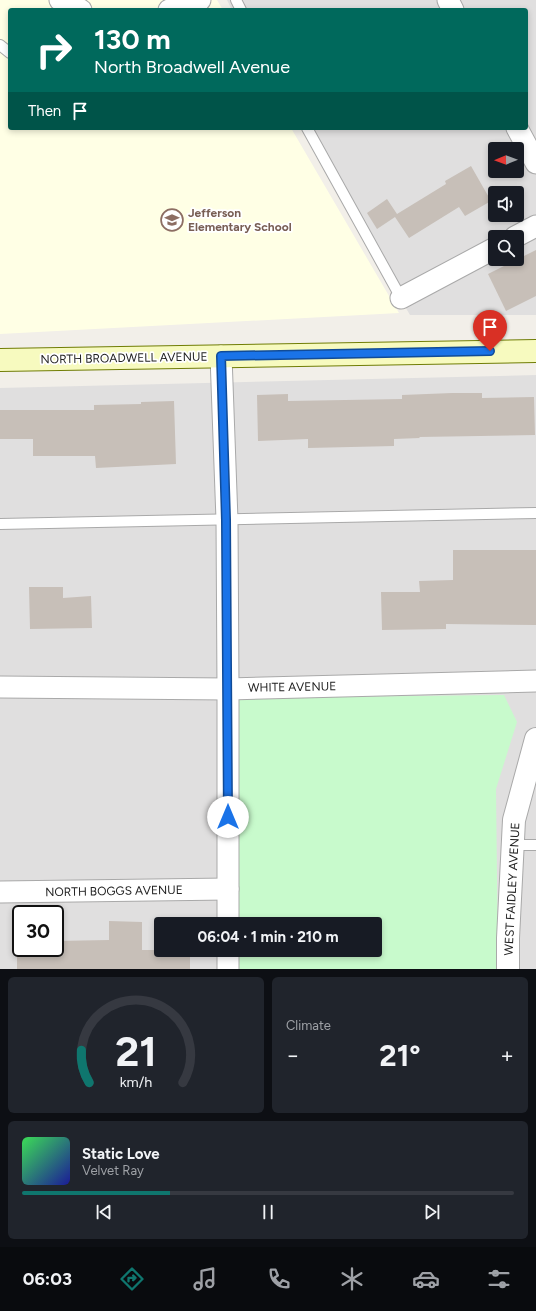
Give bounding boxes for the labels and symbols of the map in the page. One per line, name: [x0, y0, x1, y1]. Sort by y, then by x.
north arrow: [488, 142, 524, 178]
place label: Jefferson Elementary School: [188, 206, 292, 234]
school or university icon: Jefferson Elementary School: [159, 207, 185, 233]
pin: [473, 310, 507, 351]
street label: NORTH BROADWELL AVENUE: [40, 350, 208, 366]
street label: WHITE AVENUE: [248, 679, 336, 695]
position arrow: [207, 796, 249, 838]
street label: WEST FAIDLEY AVENUE: [502, 822, 522, 956]
street label: NORTH BOGGS AVENUE: [45, 883, 183, 899]
speed limit sign: 30: [12, 905, 64, 957]

